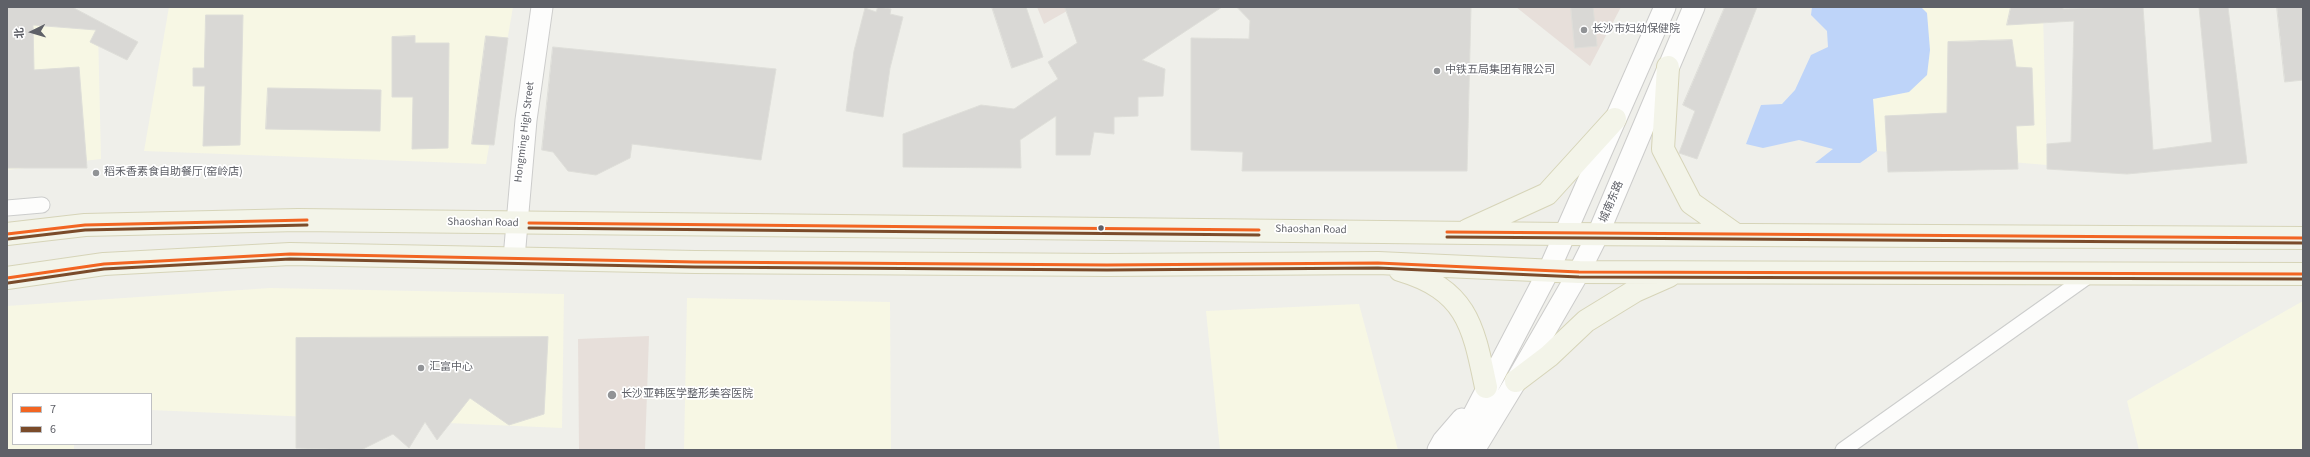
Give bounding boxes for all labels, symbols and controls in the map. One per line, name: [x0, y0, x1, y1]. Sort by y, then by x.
north arrow: [12, 12, 52, 52]
place label: 长沙市妇幼保健院: [1592, 23, 1680, 37]
marker: 长沙市妇幼保健院: [1579, 25, 1589, 35]
text: 北: [12, 27, 27, 39]
place label: 中铁五局集团有限公司: [1445, 64, 1555, 78]
marker: 中铁五局集团有限公司: [1432, 66, 1442, 76]
street label: Hongming High Street: [512, 81, 538, 183]
place label: 稻禾香素食自助餐厅(窑岭店): [104, 166, 243, 180]
marker: 稻禾香素食自助餐厅(窑岭店): [91, 168, 101, 178]
street label: 城南东路: [1597, 179, 1627, 225]
street label: Shaoshan Road: [447, 216, 519, 230]
unlabelled marker: [1096, 223, 1106, 233]
street label: Shaoshan Road: [1275, 223, 1347, 237]
place label: 汇富中心: [429, 361, 473, 375]
marker: 汇富中心: [416, 363, 426, 373]
place label: 长沙亚韩医学整形美容医院: [621, 388, 753, 402]
marker: 长沙亚韩医学整形美容医院: [606, 389, 618, 401]
legend: [12, 393, 152, 445]
text: 7: [50, 401, 56, 418]
text: 6: [50, 421, 56, 438]

